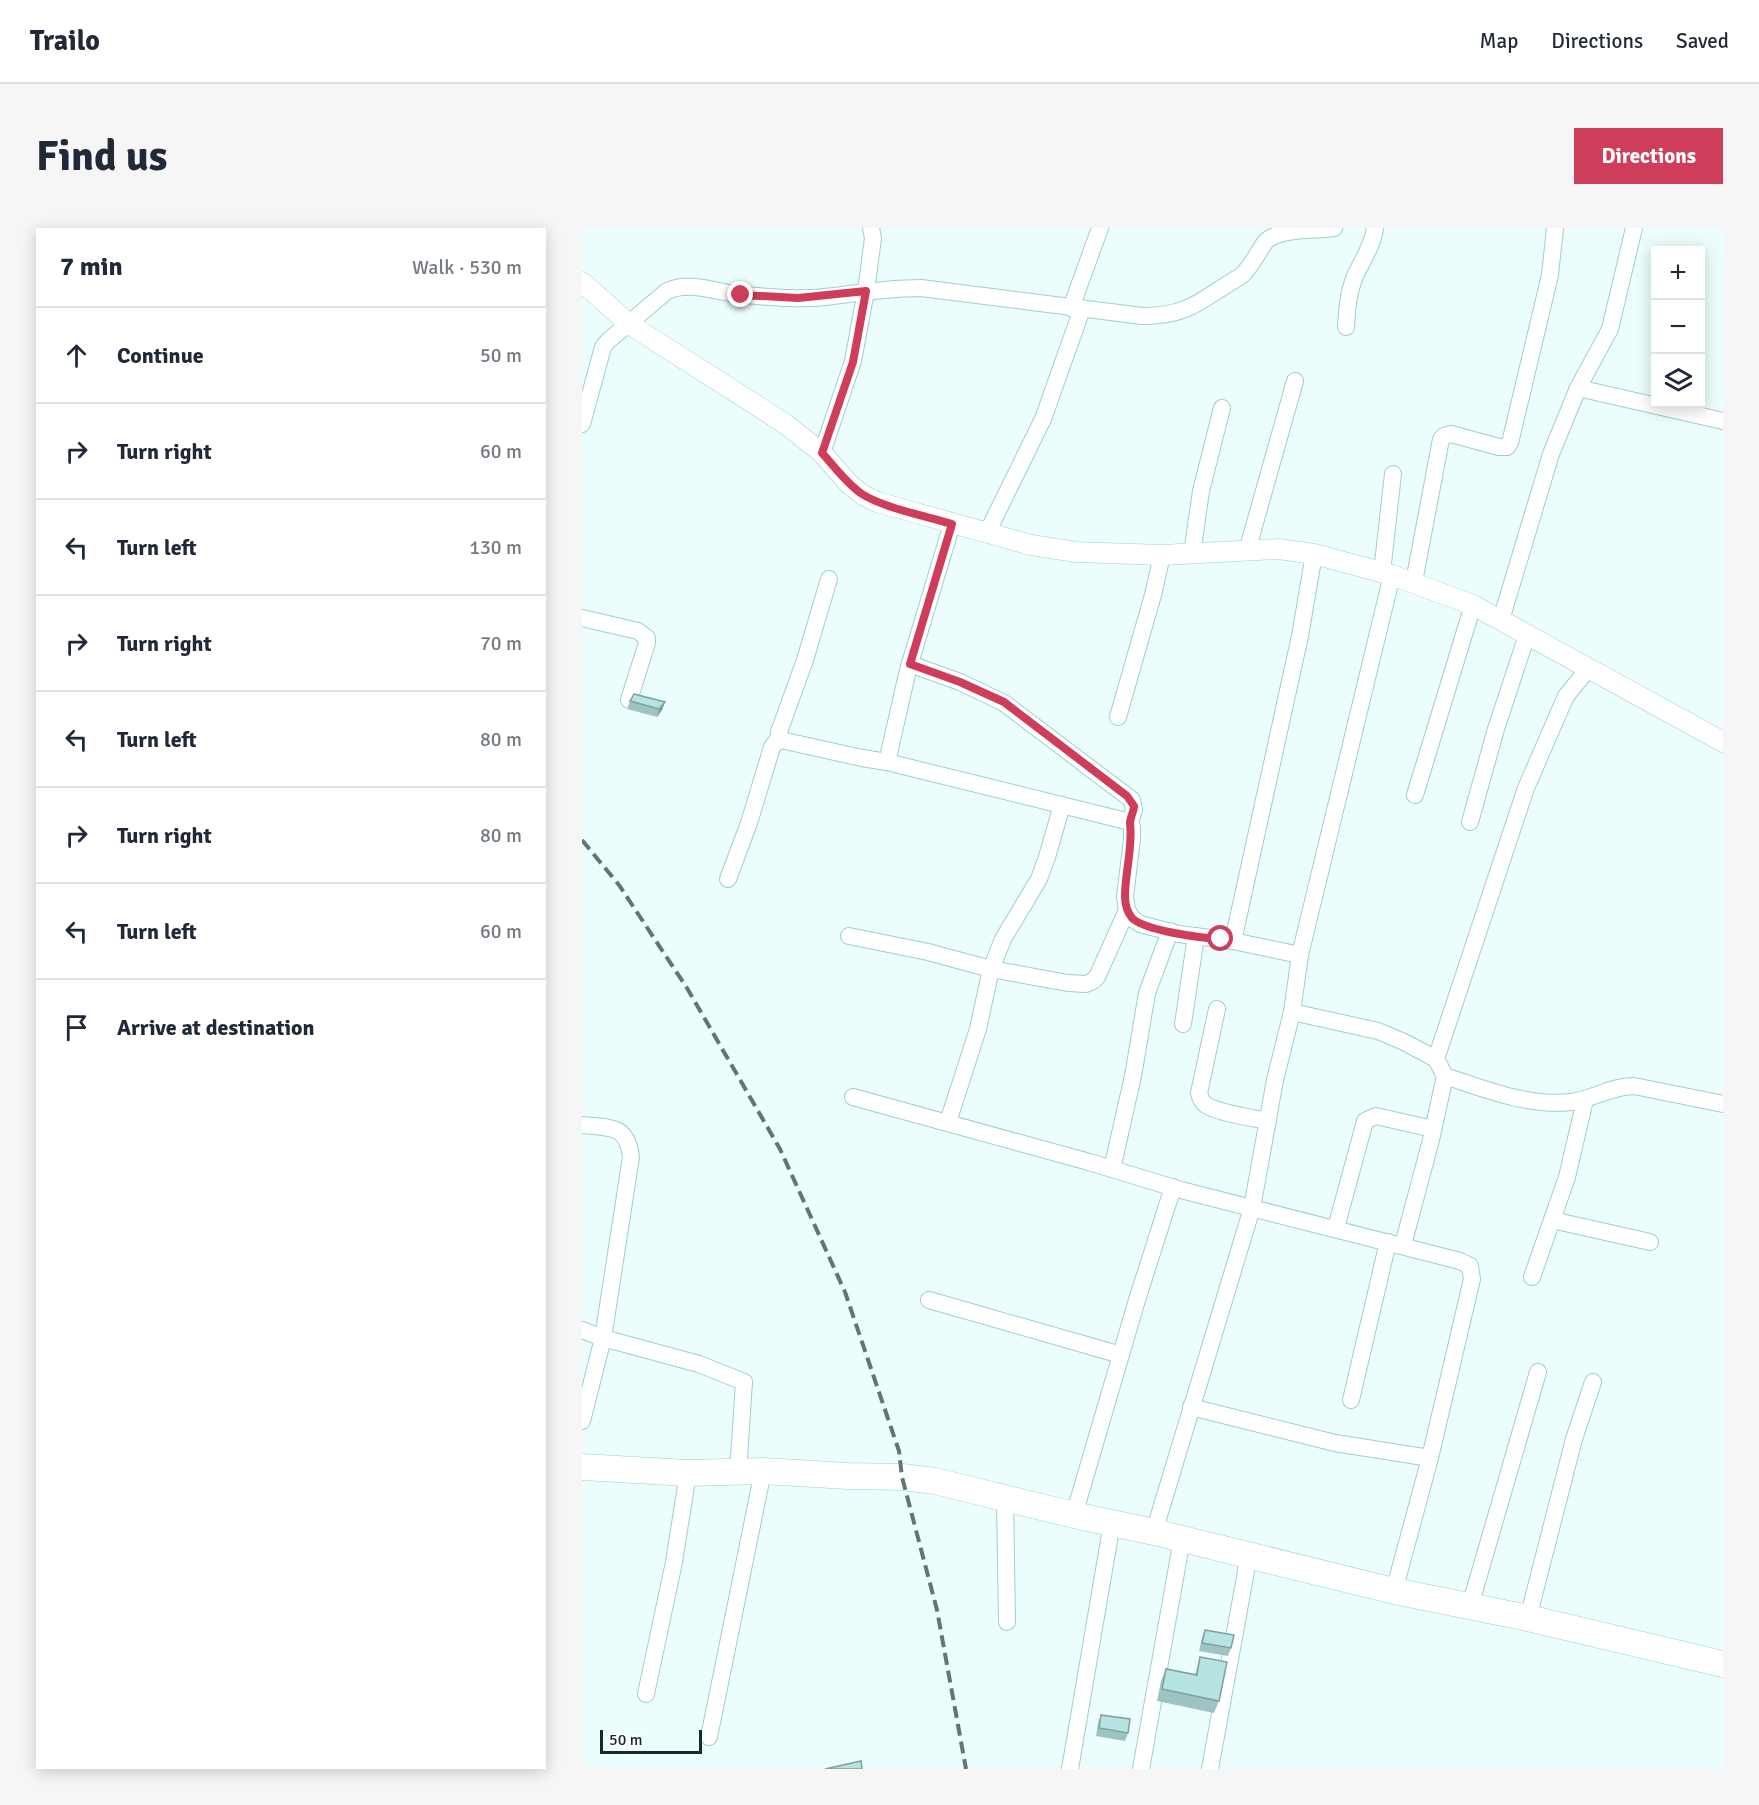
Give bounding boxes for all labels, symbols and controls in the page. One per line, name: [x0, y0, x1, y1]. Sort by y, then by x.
text: Trailo: [30, 24, 100, 58]
text: Map: [1480, 28, 1518, 54]
text: Directions: [1551, 28, 1643, 54]
text: Saved: [1676, 28, 1729, 54]
button: Directions: [1574, 128, 1723, 184]
text: Find us: [36, 131, 167, 182]
map controls: [1651, 246, 1705, 408]
button: +: [1651, 246, 1705, 300]
text: 7 min: [60, 251, 123, 283]
text: Walk · 530 m: [412, 255, 522, 280]
route end: [727, 281, 753, 307]
button: −: [1651, 300, 1705, 354]
icon: ahead: [60, 339, 93, 372]
text: Continue: [117, 342, 204, 369]
text: 50 m: [480, 343, 522, 368]
button: layers: [1651, 354, 1705, 408]
icon: right: [60, 435, 93, 468]
text: Turn right: [117, 438, 212, 465]
text: 60 m: [480, 439, 522, 464]
icon: left: [60, 531, 93, 564]
text: Turn left: [117, 534, 197, 561]
text: 130 m: [469, 535, 522, 560]
icon: right: [60, 627, 93, 660]
text: Turn right: [117, 630, 212, 657]
text: 70 m: [480, 631, 522, 656]
icon: left: [60, 723, 93, 756]
text: Turn left: [117, 726, 197, 753]
text: 80 m: [480, 727, 522, 752]
icon: right: [60, 819, 93, 852]
text: Turn right: [117, 822, 212, 849]
text: 80 m: [480, 823, 522, 848]
icon: left: [60, 915, 93, 948]
text: Turn left: [117, 918, 197, 945]
text: 60 m: [480, 919, 522, 944]
route start: [1207, 925, 1233, 951]
icon: arrive: [60, 1011, 93, 1044]
text: Arrive at destination: [117, 1014, 314, 1041]
scale bar: [600, 1727, 702, 1754]
text: 50 m: [609, 1730, 643, 1750]

